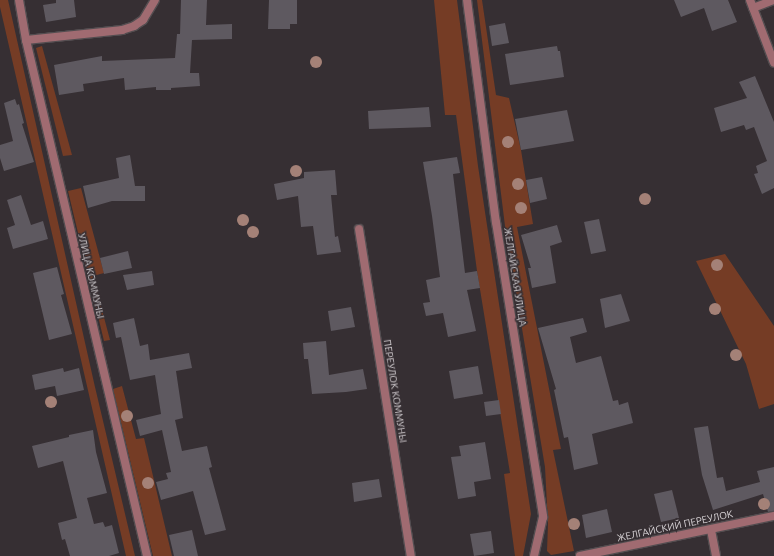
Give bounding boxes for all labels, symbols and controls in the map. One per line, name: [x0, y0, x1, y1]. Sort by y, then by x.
street label: ЖЕЛГАЙСКАЯ УЛИЦА: [501, 227, 529, 327]
street label: УЛИЦА КОММУНЫ: [75, 232, 107, 320]
street label: ПЕРЕУЛОК КОММУНЫ: [381, 339, 409, 443]
street label: ЖЕЛГАЙСКИЙ ПЕРЕУЛОК: [616, 508, 734, 544]

